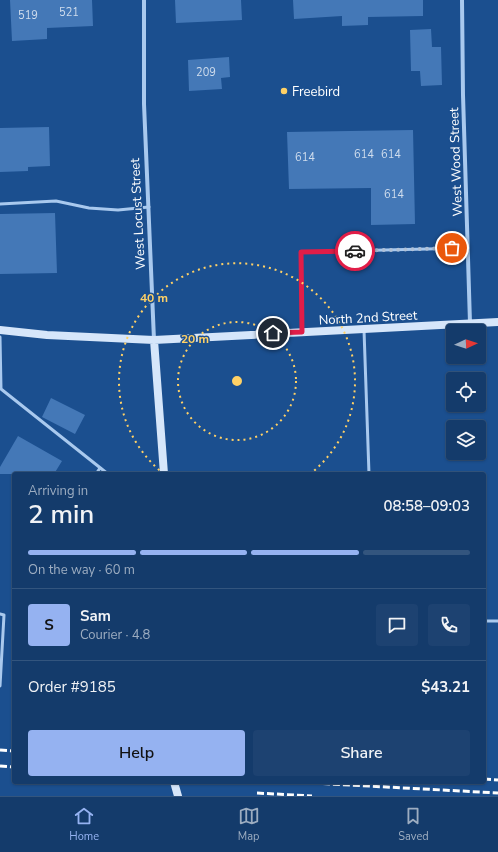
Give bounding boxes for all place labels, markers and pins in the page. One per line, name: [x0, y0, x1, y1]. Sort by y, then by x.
place label: Freebird: [292, 83, 340, 101]
marker: Freebird: [279, 86, 289, 96]
pin: [435, 231, 469, 265]
pin: [256, 316, 290, 350]
centre of rings: [230, 374, 244, 388]

